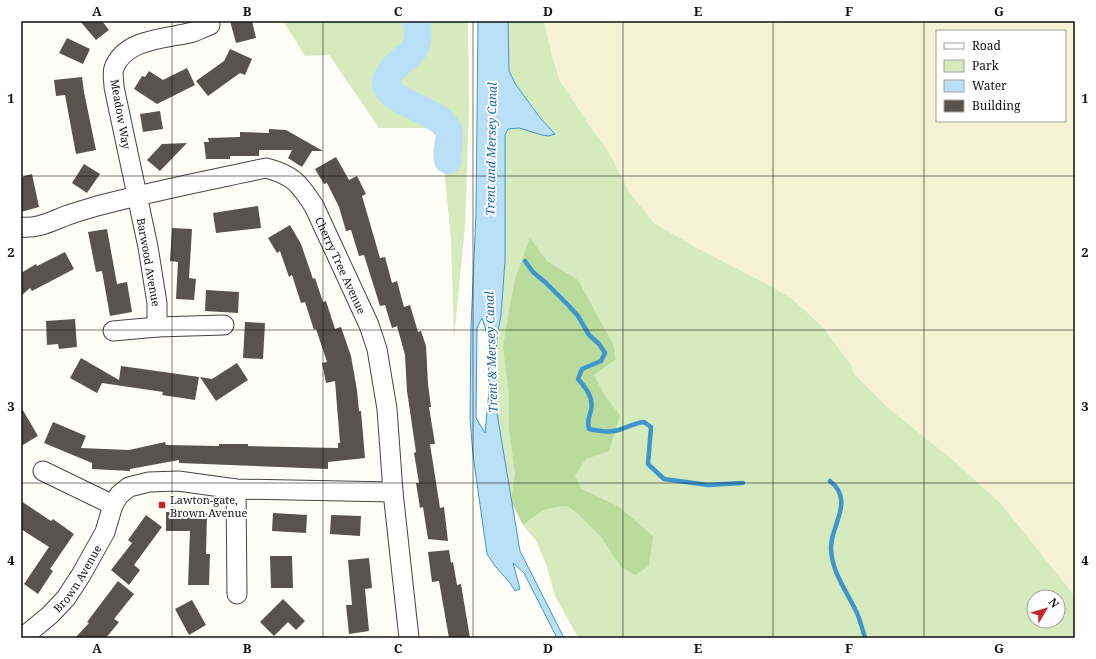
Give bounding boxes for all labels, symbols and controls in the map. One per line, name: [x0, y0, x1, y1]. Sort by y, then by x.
text: A: [92, 2, 102, 20]
text: B: [243, 2, 252, 20]
text: C: [394, 2, 403, 20]
text: D: [543, 2, 553, 20]
text: E: [694, 2, 703, 20]
text: F: [845, 2, 853, 20]
text: G: [994, 2, 1004, 20]
legend: [936, 30, 1066, 122]
text: Road: [972, 37, 1002, 54]
text: Park: [972, 57, 1000, 74]
text: Water: [972, 77, 1007, 94]
street label: Meadow Way: [107, 78, 135, 151]
water label: Trent and Mersey Canal: [481, 82, 501, 216]
text: 1: [7, 89, 15, 107]
text: 1: [1081, 89, 1089, 107]
text: Building: [972, 97, 1021, 114]
street label: Cherry Tree Avenue: [312, 214, 370, 316]
street label: Barwood Avenue: [134, 217, 164, 308]
text: 2: [7, 243, 15, 261]
text: 2: [1081, 243, 1089, 261]
water label: Trent & Mersey Canal: [480, 291, 502, 413]
text: 3: [7, 397, 15, 415]
text: 3: [1081, 397, 1089, 415]
place label: Lawton-gate, Brown Avenue: [170, 492, 248, 520]
marker: Lawton-gate, Brown Avenue: [157, 500, 167, 510]
street label: Brown Avenue: [49, 542, 104, 615]
text: 4: [7, 551, 15, 569]
text: 4: [1081, 551, 1089, 569]
north arrow: [1026, 589, 1066, 629]
text: N: [1046, 595, 1063, 611]
text: A: [92, 639, 102, 657]
text: B: [243, 639, 252, 657]
text: C: [394, 639, 403, 657]
text: D: [543, 639, 553, 657]
text: E: [694, 639, 703, 657]
text: F: [845, 639, 853, 657]
text: G: [994, 639, 1004, 657]

